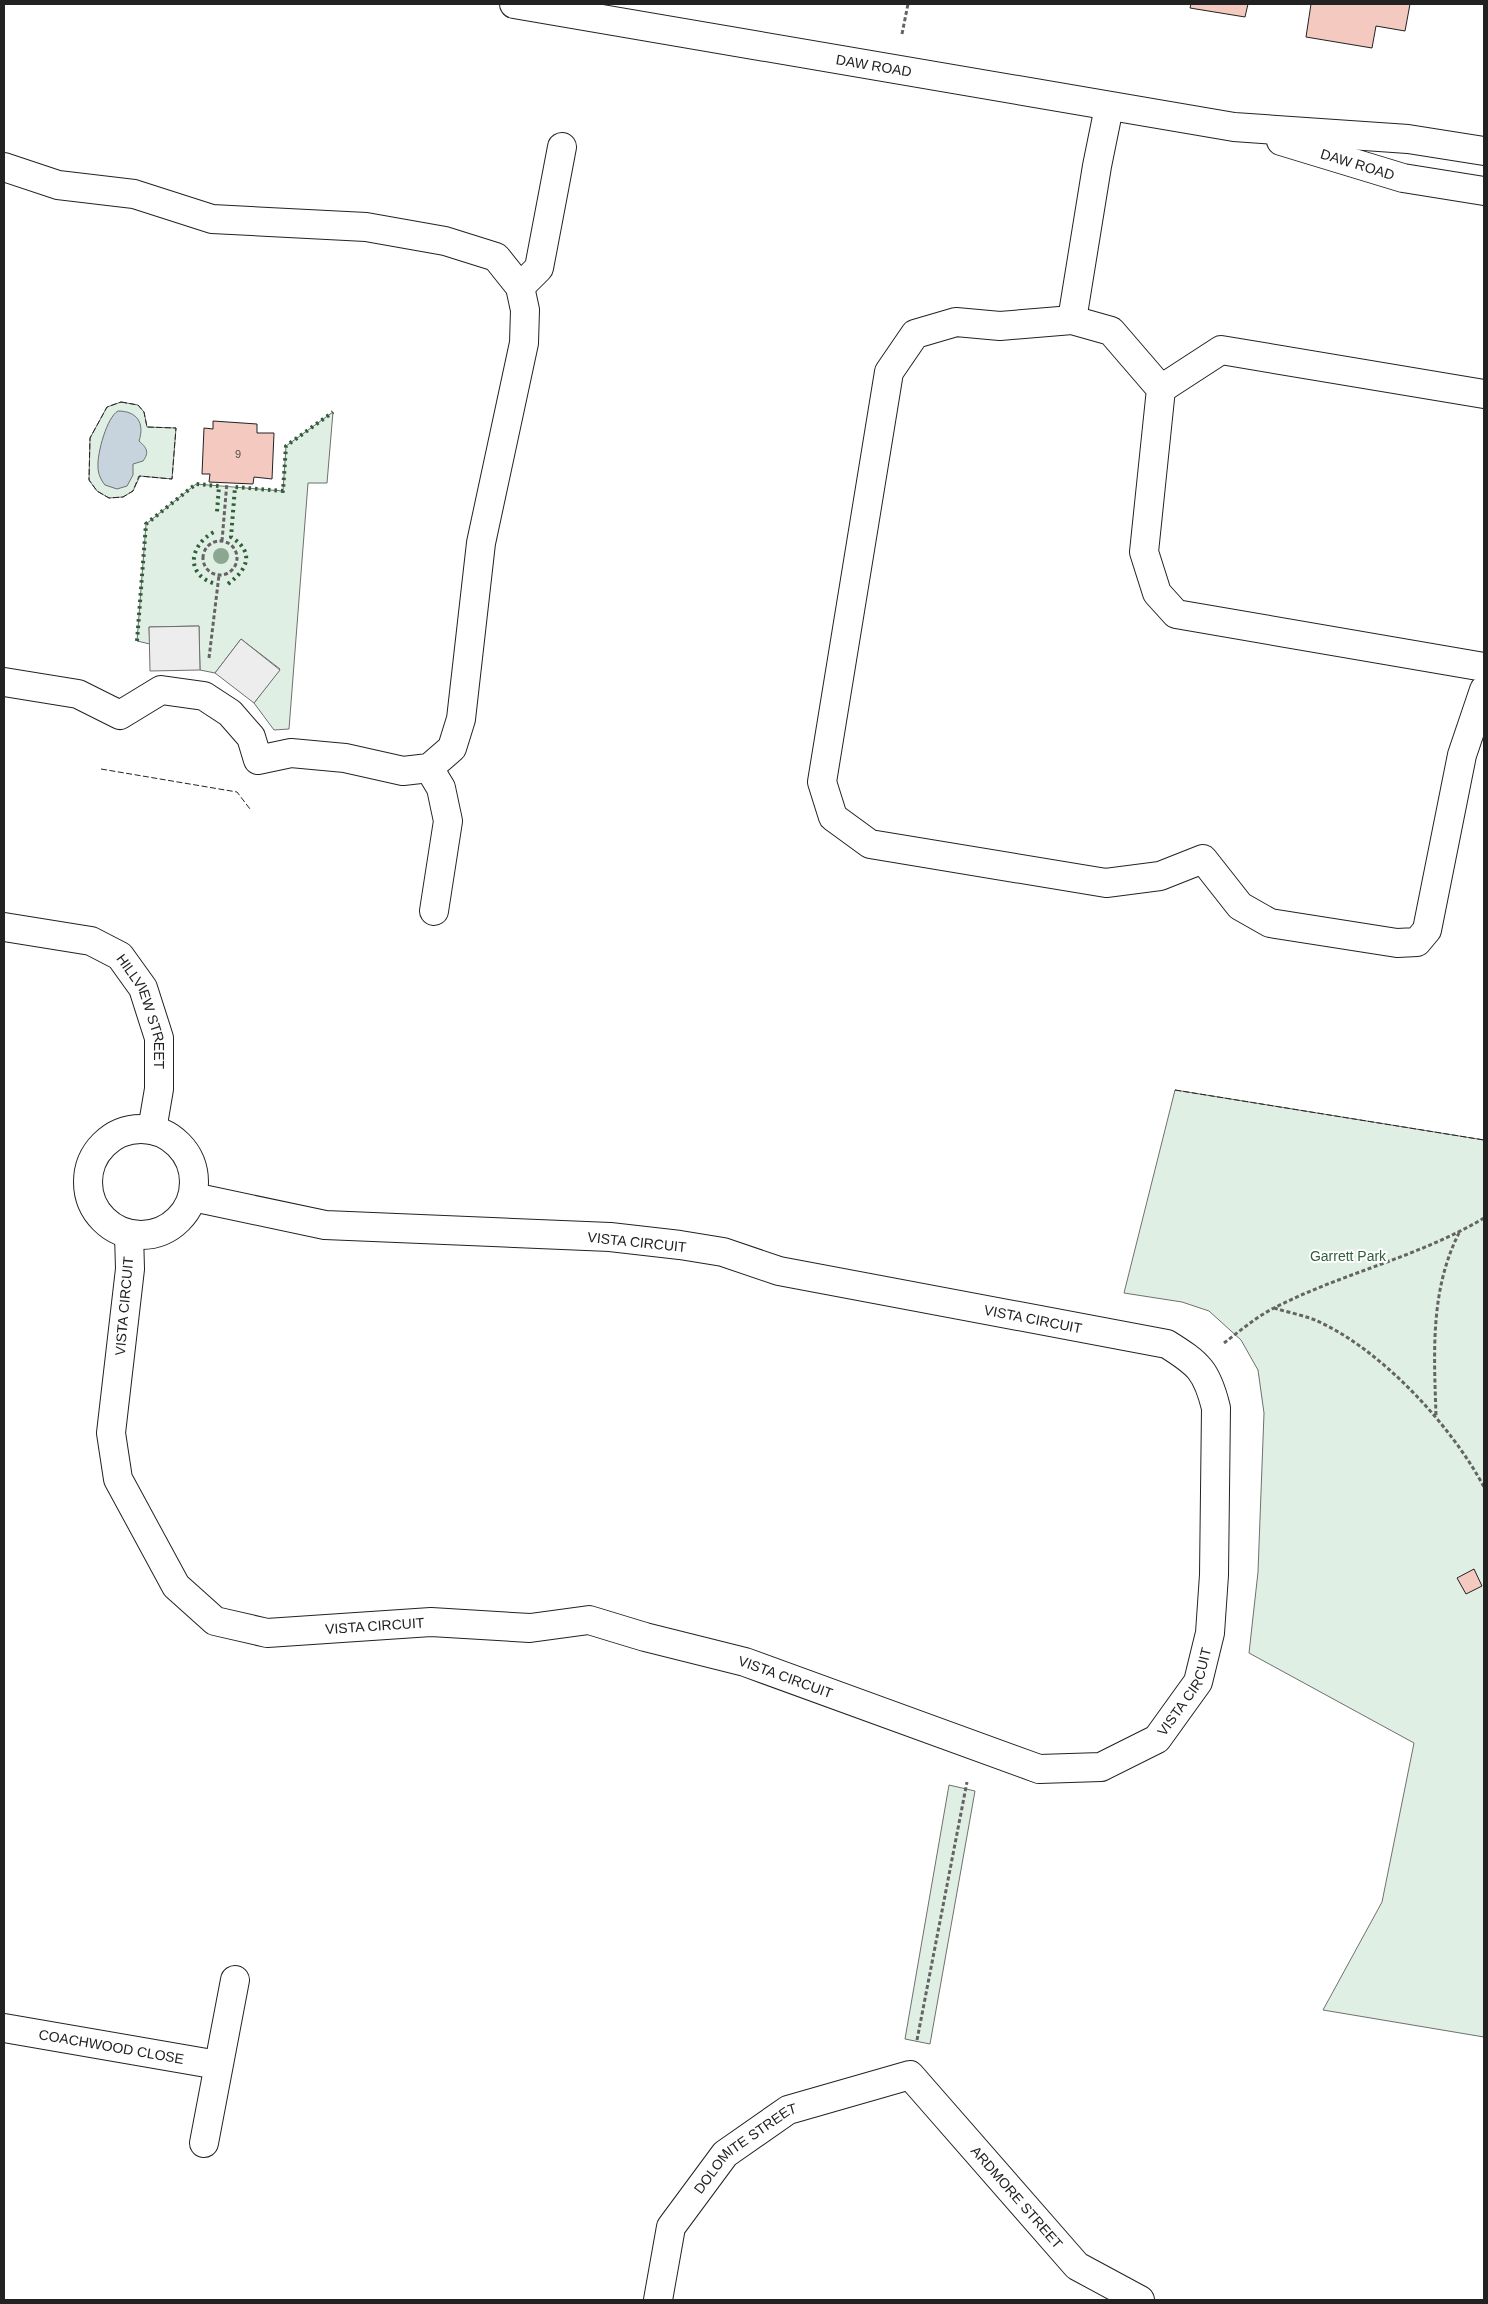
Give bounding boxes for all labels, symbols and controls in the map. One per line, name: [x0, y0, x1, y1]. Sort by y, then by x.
street label: DAW ROAD: [835, 51, 913, 80]
street label: DAW ROAD: [1319, 145, 1397, 183]
house number: 9: [235, 448, 241, 460]
street label: HILLVIEW STREET: [113, 951, 168, 1070]
street label: VISTA CIRCUIT: [587, 1229, 688, 1255]
park label: Garrett Park: [1310, 1248, 1387, 1264]
street label: VISTA CIRCUIT: [112, 1255, 136, 1356]
street label: VISTA CIRCUIT: [983, 1302, 1084, 1336]
street label: VISTA CIRCUIT: [325, 1614, 425, 1637]
street label: VISTA CIRCUIT: [1154, 1646, 1214, 1739]
street label: VISTA CIRCUIT: [737, 1653, 835, 1701]
street label: COACHWOOD CLOSE: [38, 2026, 185, 2067]
street label: DOLOMITE STREET: [691, 2100, 799, 2197]
street label: ARDMORE STREET: [968, 2143, 1066, 2252]

